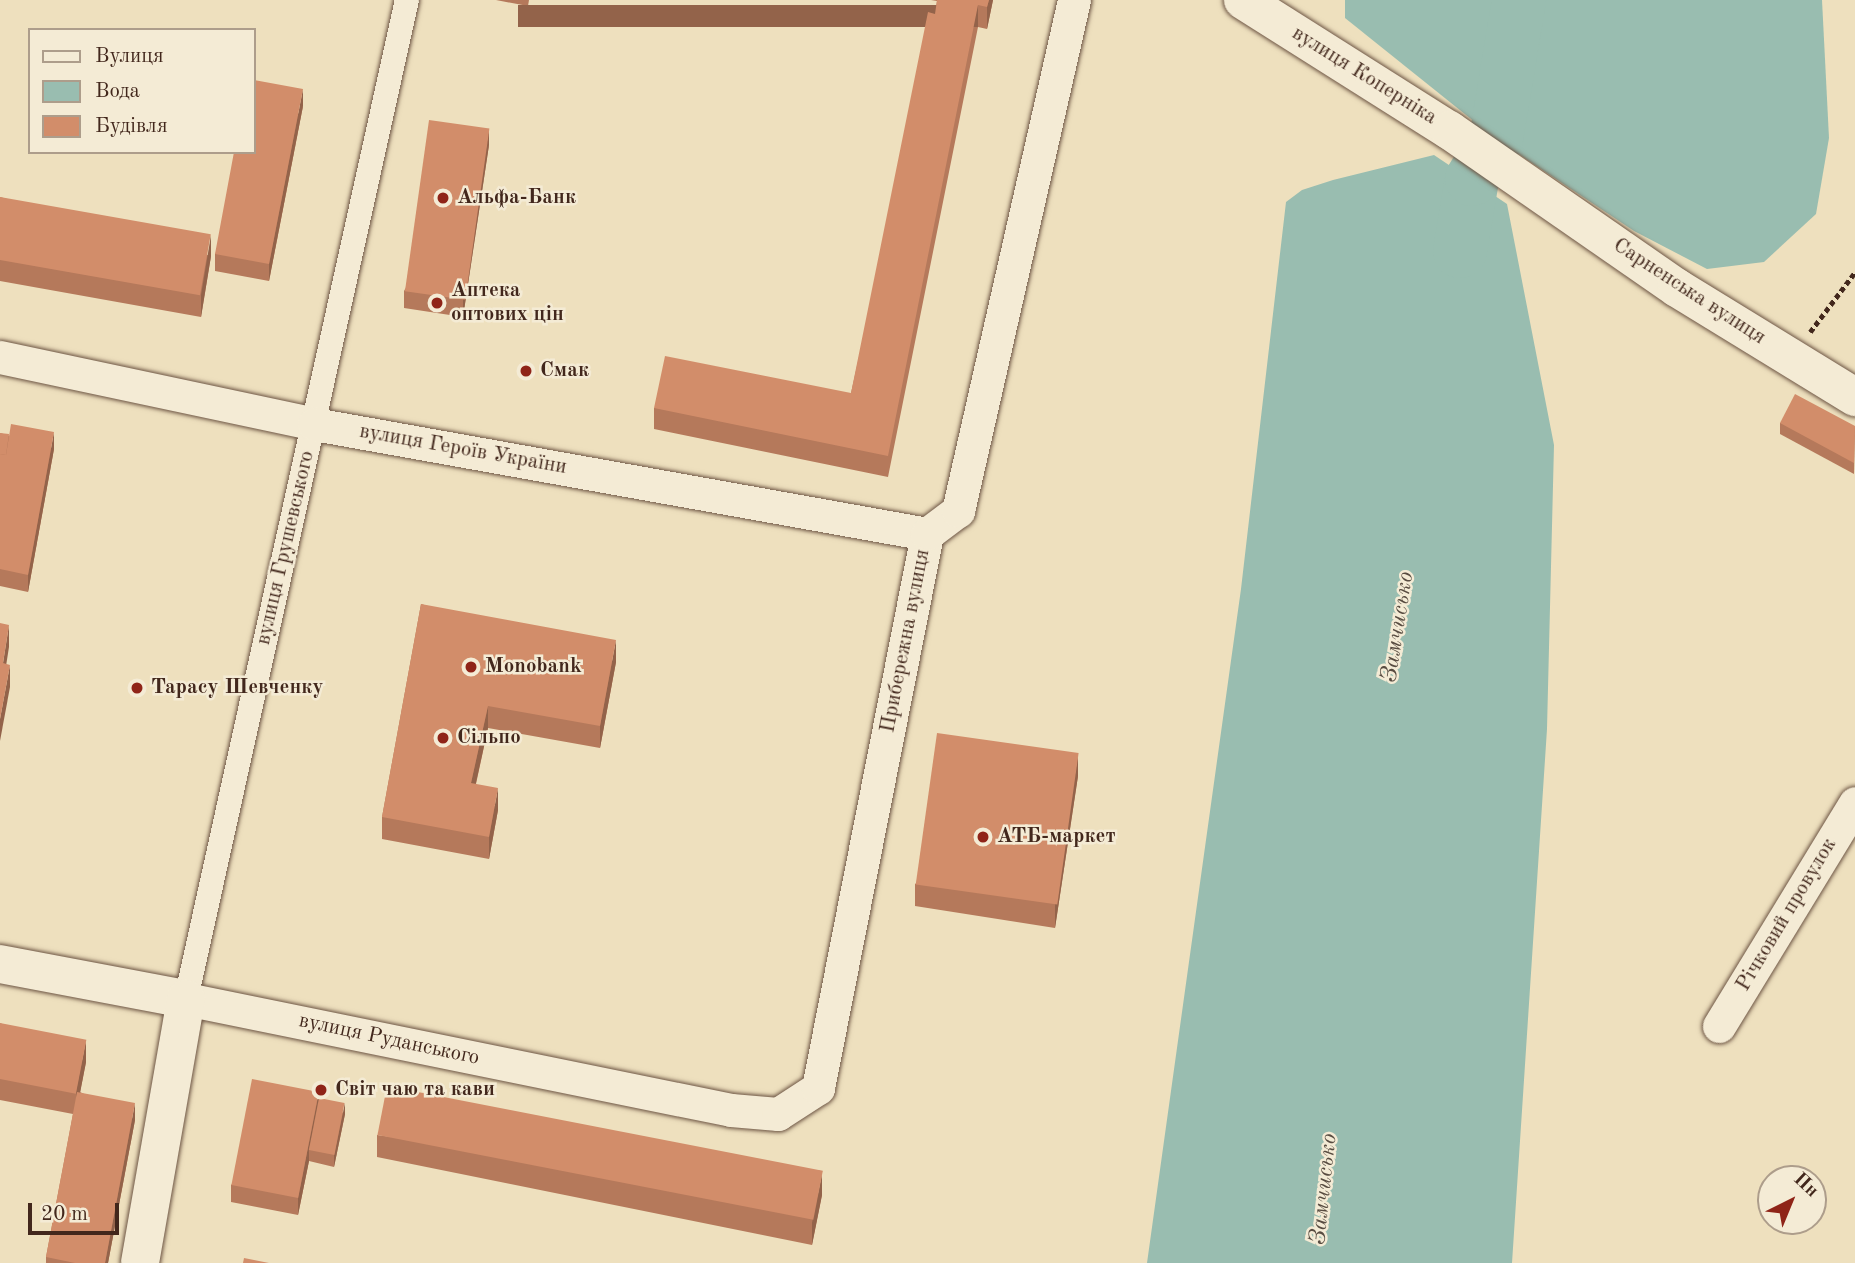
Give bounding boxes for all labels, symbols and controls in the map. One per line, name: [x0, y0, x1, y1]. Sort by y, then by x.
street label: вулиця Коперніка: [1287, 21, 1441, 131]
legend: [28, 28, 256, 154]
text: Вулиця: [95, 46, 164, 67]
text: Вода: [95, 81, 140, 102]
text: Будівля: [95, 116, 168, 137]
place label: Альфа-Банк: [457, 185, 576, 211]
marker: Альфа-Банк: [435, 190, 451, 206]
street label: Сарненська вулиця: [1608, 233, 1770, 351]
place label: Аптека оптових цін: [451, 278, 564, 328]
marker: Аптека оптових цін: [429, 295, 445, 311]
place label: Смак: [540, 358, 589, 384]
marker: Смак: [518, 363, 534, 379]
street label: вулиця Героїв України: [357, 419, 569, 481]
street label: вулиця Грушевського: [251, 449, 321, 647]
street label: Прибережна вулиця: [876, 547, 936, 735]
water label: Замчисько: [1376, 570, 1420, 684]
place label: Monobank: [485, 654, 582, 680]
marker: Monobank: [463, 659, 479, 675]
place label: Тарасу Шевченку: [151, 675, 323, 701]
marker: Тарасу Шевченку: [129, 680, 145, 696]
place label: Сільпо: [457, 725, 521, 751]
marker: Сільпо: [435, 730, 451, 746]
place label: АТБ-маркет: [997, 824, 1116, 850]
marker: АТБ-маркет: [975, 829, 991, 845]
street label: Річковий провулок: [1731, 834, 1843, 996]
street label: вулиця Руданського: [296, 1009, 482, 1071]
place label: Світ чаю та кави: [335, 1077, 495, 1103]
marker: Світ чаю та кави: [313, 1082, 329, 1098]
water label: Замчисько: [1304, 1132, 1344, 1246]
north arrow: [1757, 1165, 1827, 1235]
text: Пн: [1789, 1170, 1821, 1202]
scale bar: [32, 1190, 122, 1234]
text: 20 m: [41, 1204, 88, 1225]

